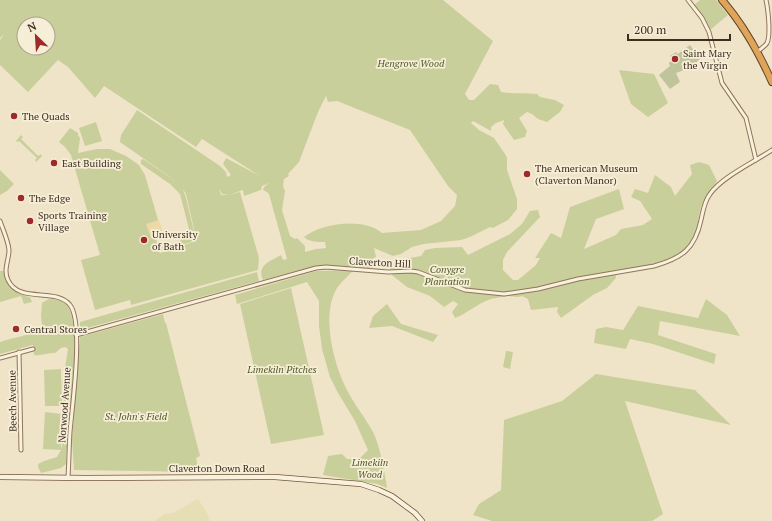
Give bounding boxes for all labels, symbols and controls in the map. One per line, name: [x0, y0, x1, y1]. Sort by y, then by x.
north arrow: [16, 16, 56, 56]
scale bar: [628, 16, 730, 42]
text: N: [25, 19, 39, 35]
text: 200 m: [634, 22, 667, 37]
place label: Saint Mary the Virgin: [683, 47, 732, 72]
marker: Saint Mary the Virgin: [670, 54, 680, 64]
park label: Hengrove Wood: [377, 57, 445, 70]
place label: The Quads: [22, 110, 70, 123]
marker: The Quads: [9, 111, 19, 121]
place label: East Building: [62, 157, 122, 170]
marker: East Building: [49, 158, 59, 168]
place label: The American Museum (Claverton Manor): [535, 162, 638, 187]
marker: The American Museum (Claverton Manor): [522, 169, 532, 179]
place label: The Edge: [29, 192, 70, 205]
marker: The Edge: [16, 193, 26, 203]
place label: Sports Training Village: [38, 209, 108, 234]
marker: Sports Training Village: [25, 216, 35, 226]
place label: University of Bath: [152, 228, 198, 253]
marker: University of Bath: [139, 235, 149, 245]
street label: Claverton Hill: [349, 254, 411, 271]
park label: Conygre Plantation: [424, 263, 469, 288]
place label: Central Stores: [24, 323, 87, 336]
marker: Central Stores: [11, 324, 21, 334]
park label: Limekiln Pitches: [246, 363, 317, 376]
street label: Norwood Avenue: [55, 367, 74, 443]
street label: Beech Avenue: [5, 370, 20, 432]
park label: St. John's Field: [105, 410, 168, 423]
park label: Limekiln Wood: [351, 456, 388, 481]
street label: Claverton Down Road: [169, 462, 266, 475]

